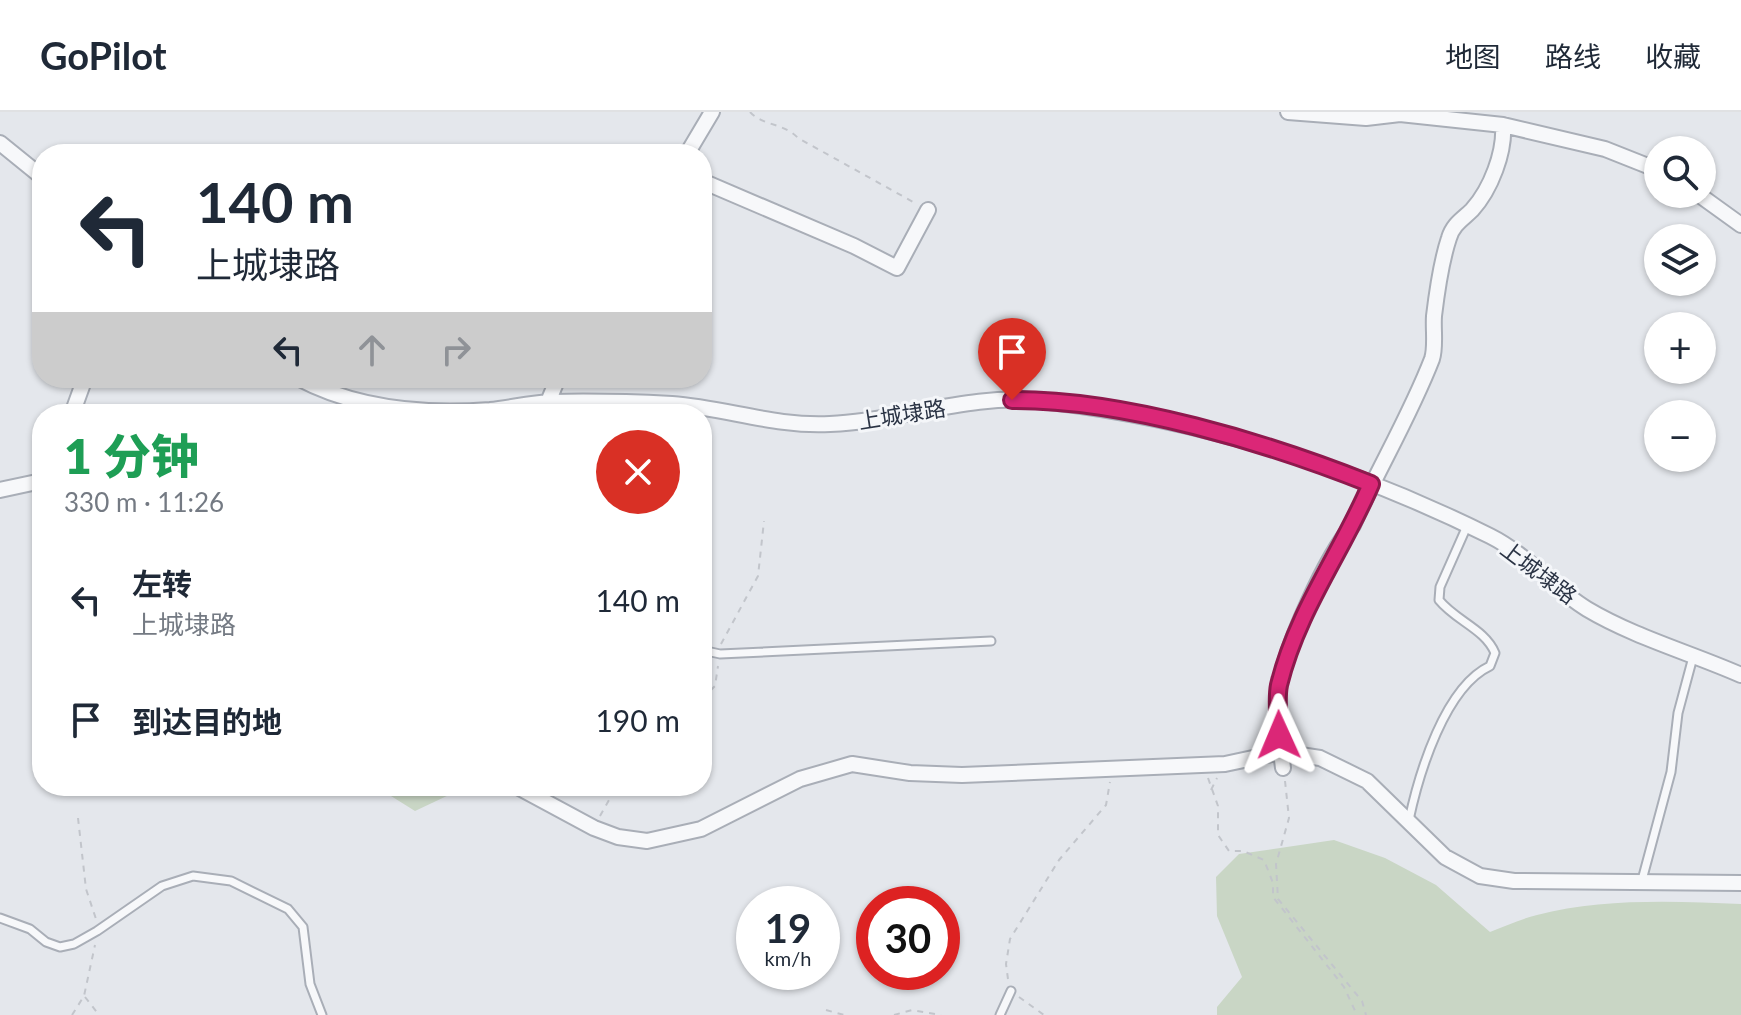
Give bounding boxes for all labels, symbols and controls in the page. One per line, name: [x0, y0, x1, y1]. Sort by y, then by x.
text: GoPilot: [40, 32, 167, 78]
text: 地图: [1445, 39, 1501, 73]
text: 路线: [1545, 39, 1601, 73]
text: 收藏: [1645, 39, 1701, 73]
map controls: [1644, 136, 1716, 472]
button: search: [1644, 136, 1716, 208]
text: 140 m: [196, 168, 354, 235]
icon: left: [64, 176, 168, 280]
button: layers: [1644, 224, 1716, 296]
text: 上城埭路: [196, 242, 340, 286]
button: +: [1644, 312, 1716, 384]
pin: [978, 318, 1046, 400]
icon: left: [266, 328, 310, 372]
icon: ahead: [350, 328, 394, 372]
icon: right: [434, 328, 478, 372]
icon: arrive: [990, 330, 1034, 374]
street label: 上城埭路: [856, 394, 948, 434]
button: −: [1644, 400, 1716, 472]
text: 1 分钟: [64, 427, 199, 484]
button: close: [596, 430, 680, 514]
text: 330 m · 11:26: [64, 486, 224, 518]
street label: 上城埭路: [1496, 535, 1582, 609]
text: 左转: [132, 565, 192, 601]
icon: left: [64, 578, 108, 622]
text: 140 m: [595, 582, 680, 618]
text: 上城埭路: [132, 608, 236, 640]
position arrow: [1237, 693, 1321, 777]
icon: arrive: [64, 698, 108, 742]
text: 190 m: [595, 702, 680, 738]
text: 到达目的地: [132, 703, 282, 739]
speed limit sign: 30: [856, 886, 960, 990]
text: 19: [765, 904, 811, 952]
text: km/h: [765, 946, 811, 970]

